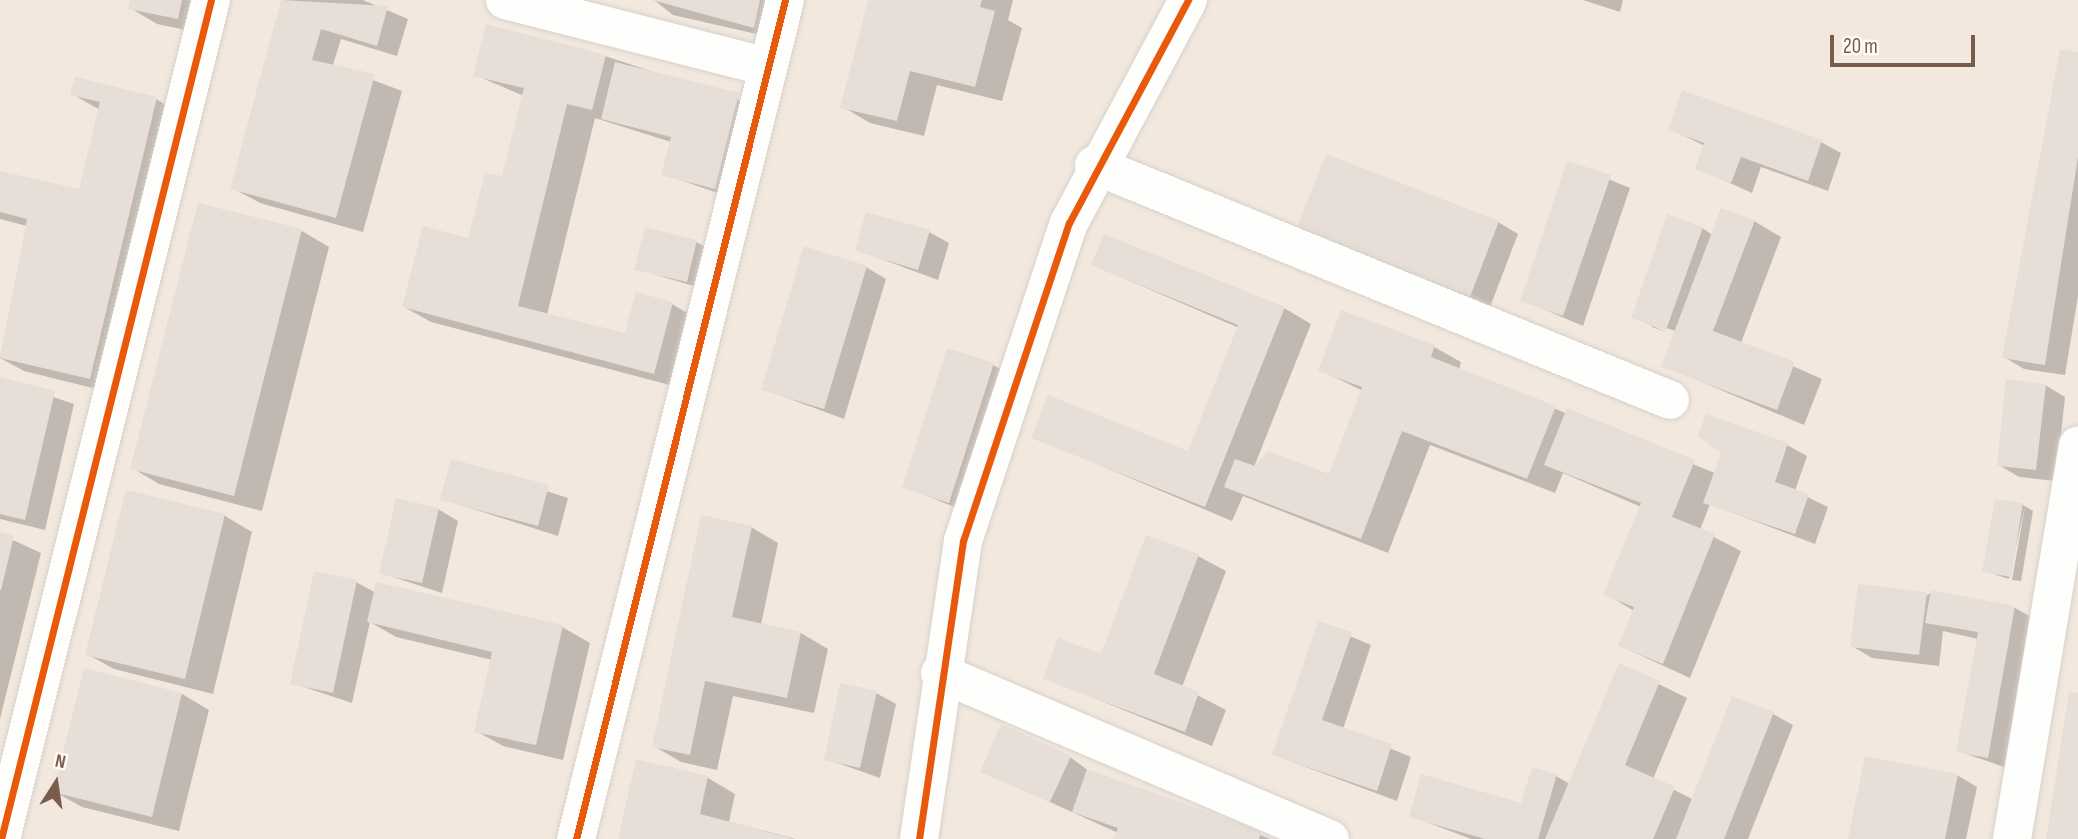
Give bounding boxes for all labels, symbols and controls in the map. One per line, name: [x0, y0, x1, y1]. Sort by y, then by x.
scale bar: [1833, 21, 1978, 65]
text: 20 m: [1843, 34, 1878, 59]
north arrow: [21, 748, 91, 818]
text: N: [53, 750, 68, 774]

